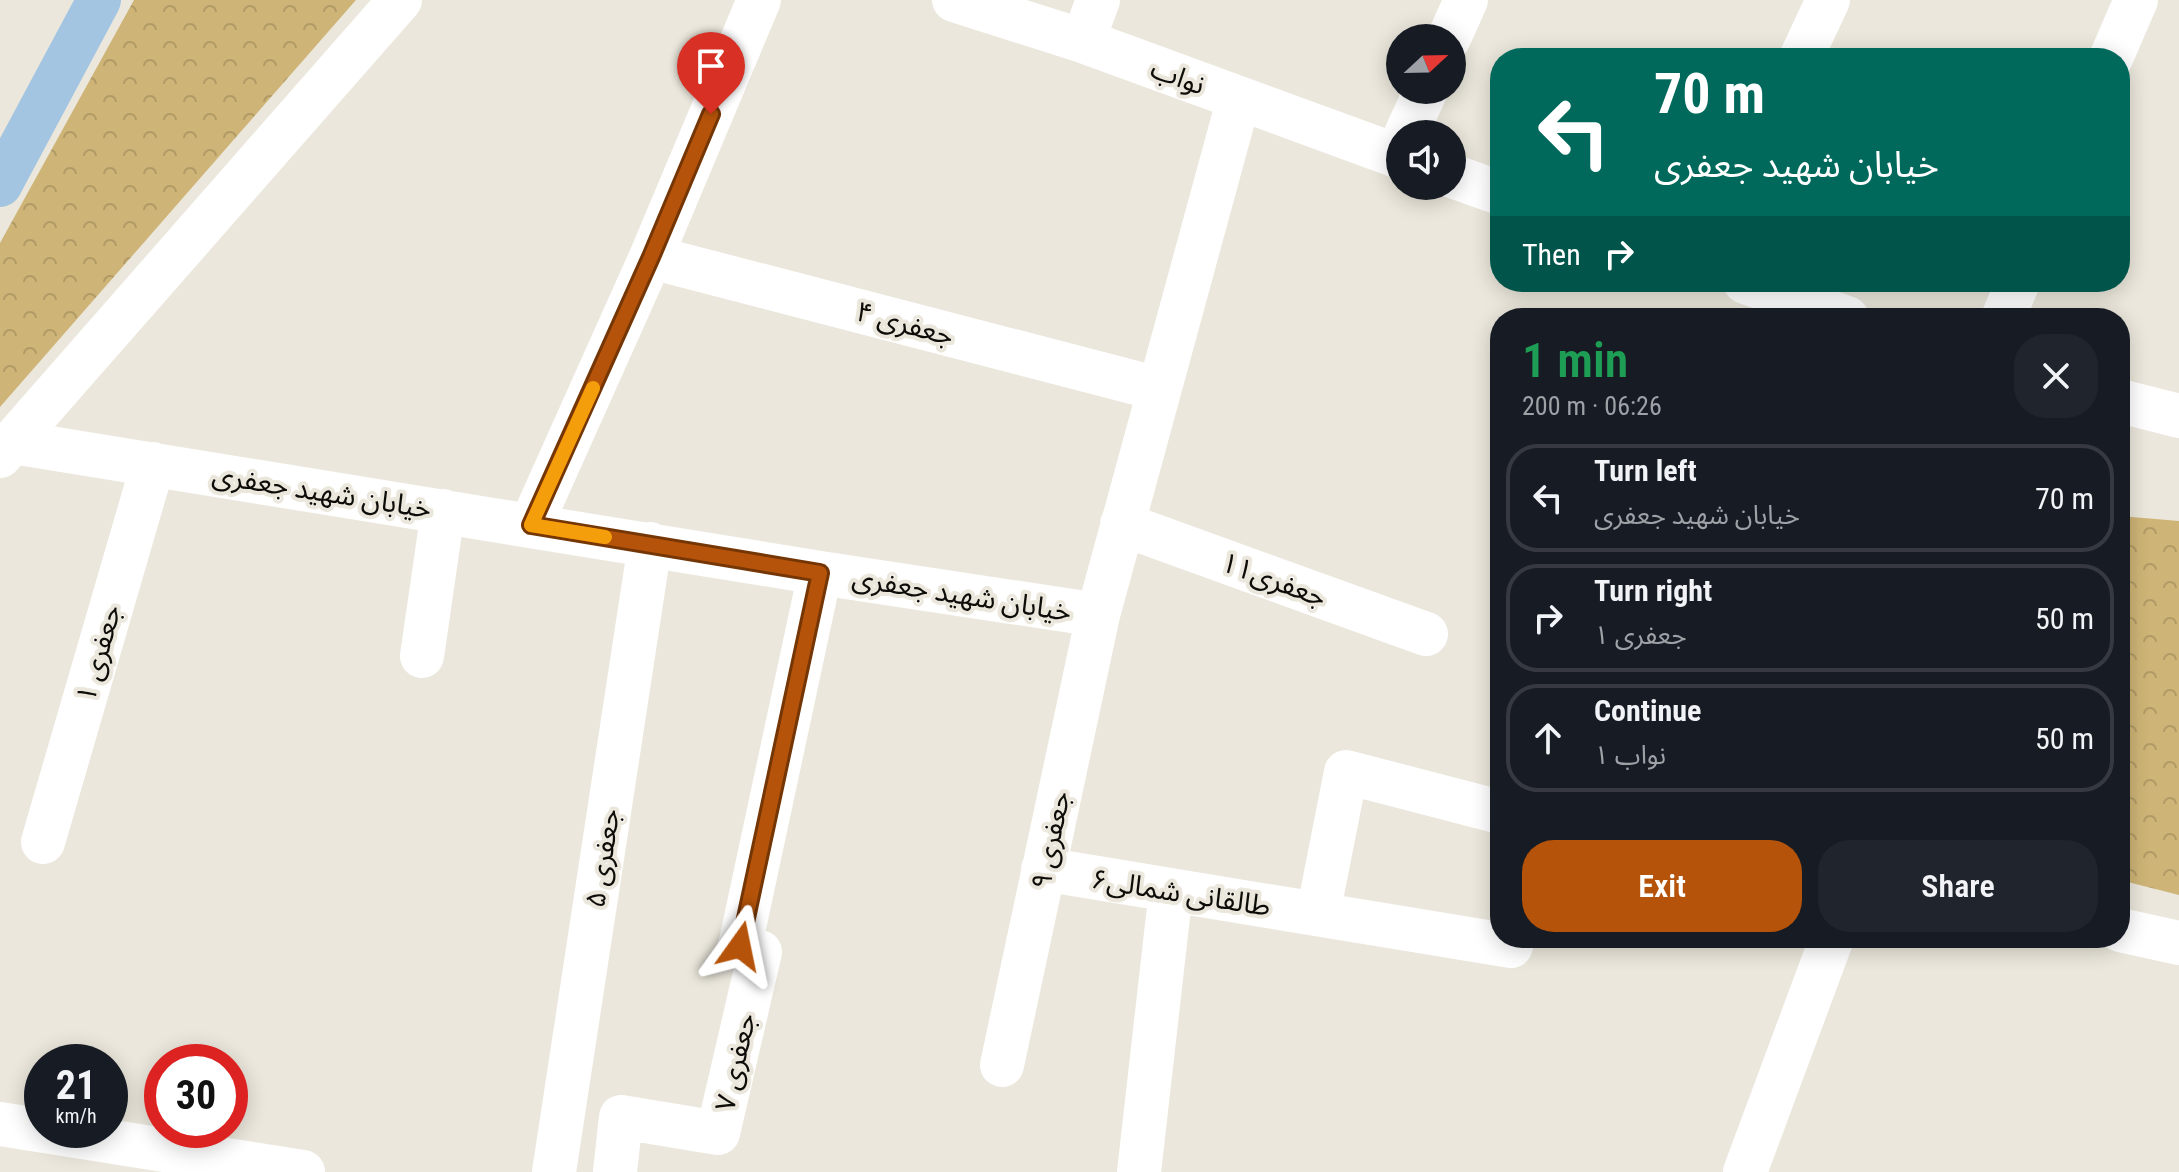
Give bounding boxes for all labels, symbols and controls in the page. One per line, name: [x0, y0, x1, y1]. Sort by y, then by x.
north arrow: [1386, 24, 1466, 104]
map controls: [1386, 24, 1466, 200]
pin: [677, 32, 745, 114]
icon: arrive: [689, 44, 733, 88]
street label: نواب: [1146, 52, 1209, 101]
text: 70 m: [1654, 61, 1765, 127]
icon: left: [1522, 80, 1626, 184]
button: sound: [1386, 120, 1466, 200]
text: خیابان شهید جعفری: [1654, 144, 1939, 186]
icon: right: [1597, 232, 1641, 276]
text: Then: [1522, 237, 1581, 272]
street label: جعفری ۴: [852, 295, 957, 352]
text: 1 min: [1522, 332, 1628, 389]
button: close: [2014, 334, 2098, 418]
text: 200 m · 06:26: [1522, 391, 1662, 421]
text: Turn left: [1594, 453, 1697, 488]
street label: خیابان شهید جعفری: [210, 458, 434, 525]
icon: left: [1526, 476, 1570, 520]
text: 70 m: [2035, 481, 2094, 516]
text: خیابان شهید جعفری: [1594, 500, 1800, 530]
street label: جعفری۱۱: [1217, 545, 1331, 614]
street label: خیابان شهید جعفری: [850, 561, 1074, 628]
text: Turn right: [1594, 573, 1712, 608]
icon: right: [1526, 596, 1570, 640]
street label: جعفری ۱: [69, 601, 128, 706]
text: 50 m: [2035, 601, 2094, 636]
text: جعفری ۱: [1594, 620, 1687, 650]
text: Continue: [1594, 693, 1701, 728]
icon: ahead: [1526, 716, 1570, 760]
text: 50 m: [2035, 721, 2094, 756]
text: نواب ۱: [1594, 740, 1666, 770]
street label: جعفری ۹: [1024, 788, 1077, 892]
street label: جعفری ۵: [578, 806, 627, 910]
button: Exit: [1522, 840, 1802, 932]
button: Share: [1818, 840, 2098, 932]
street label: طالقانی شمالی۶: [1089, 862, 1273, 923]
position arrow: [698, 904, 782, 988]
street label: جعفری ۷: [708, 1010, 763, 1114]
speed limit sign: 30: [144, 1044, 248, 1148]
text: 21: [56, 1062, 96, 1109]
text: km/h: [55, 1104, 97, 1128]

